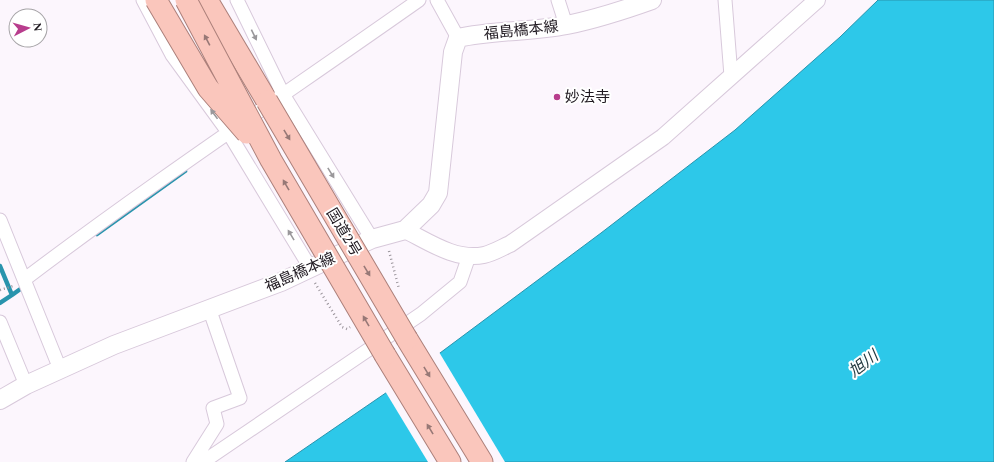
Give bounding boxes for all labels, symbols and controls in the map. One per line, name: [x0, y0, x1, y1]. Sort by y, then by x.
north arrow: [8, 8, 48, 48]
street label: 福島橋本線: [483, 15, 560, 46]
text: N: [29, 22, 46, 32]
one-way arrow: [251, 30, 257, 41]
one-way arrow: [203, 34, 210, 45]
place label: 妙法寺: [565, 86, 610, 109]
marker: 妙法寺: [552, 92, 562, 102]
one-way arrow: [210, 108, 218, 119]
one-way arrow: [283, 129, 290, 141]
one-way arrow: [327, 168, 335, 178]
one-way arrow: [282, 179, 289, 191]
street label: 国道2号: [320, 204, 367, 261]
one-way arrow: [287, 230, 294, 241]
street label: 福島橋本線: [261, 247, 339, 298]
one-way arrow: [363, 266, 371, 276]
one-way arrow: [362, 315, 369, 327]
water label: 旭川: [844, 343, 885, 383]
one-way arrow: [424, 366, 431, 378]
one-way arrow: [426, 423, 433, 435]

